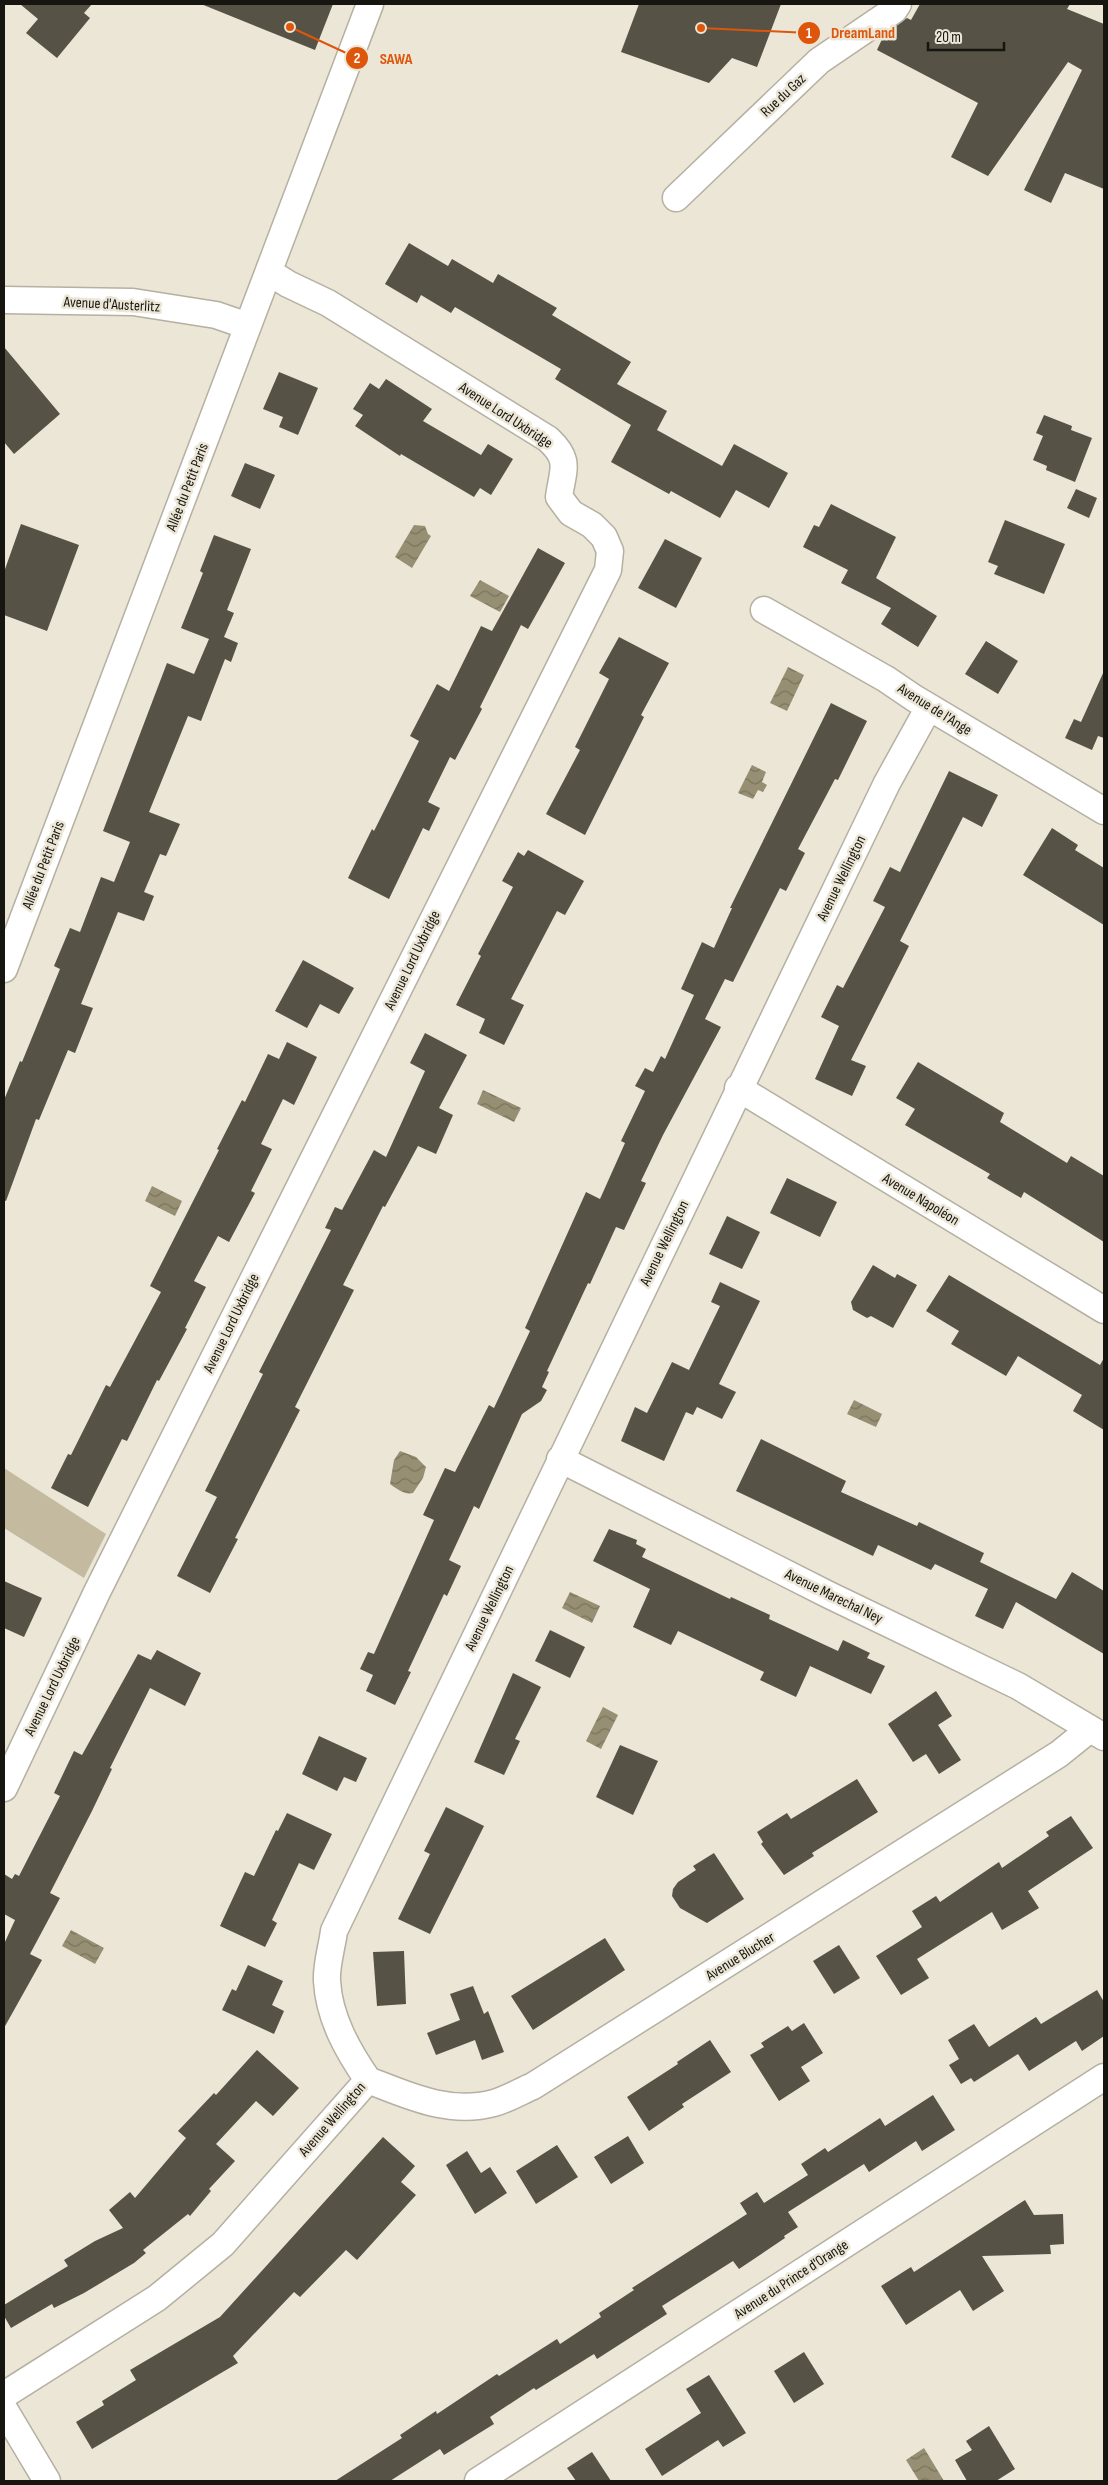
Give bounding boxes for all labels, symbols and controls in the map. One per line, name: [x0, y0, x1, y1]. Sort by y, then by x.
callout: DreamLand: [796, 17, 905, 48]
scale bar: [928, 20, 1004, 52]
text: 1: [806, 24, 812, 43]
text: DreamLand: [831, 24, 895, 43]
text: 20 m: [936, 28, 961, 47]
callout: SAWA: [345, 42, 422, 73]
text: 2: [354, 49, 360, 68]
text: SAWA: [380, 50, 413, 69]
street label: Rue du Gaz: [757, 69, 810, 121]
street label: Avenue d'Austerlitz: [62, 292, 161, 317]
street label: Avenue Lord Uxbridge: [454, 378, 556, 453]
street label: Allée du Petit Paris: [162, 441, 213, 535]
street label: Avenue de l'Ange: [893, 679, 975, 740]
street label: Allée du Petit Paris: [18, 819, 69, 913]
street label: Avenue Wellington: [812, 832, 870, 925]
street label: Avenue Lord Uxbridge: [380, 908, 445, 1014]
street label: Avenue Napoléon: [878, 1169, 963, 1230]
street label: Avenue Wellington: [635, 1197, 693, 1290]
street label: Avenue Lord Uxbridge: [199, 1271, 264, 1377]
street label: Avenue Wellington: [460, 1562, 518, 1655]
street label: Avenue Marechal Ney: [781, 1564, 886, 1628]
street label: Avenue Lord Uxbridge: [20, 1634, 85, 1740]
street label: Avenue Blucher: [701, 1927, 779, 1986]
street label: Avenue Wellington: [294, 2078, 370, 2161]
street label: Avenue du Prince d'Orange: [730, 2235, 852, 2324]

